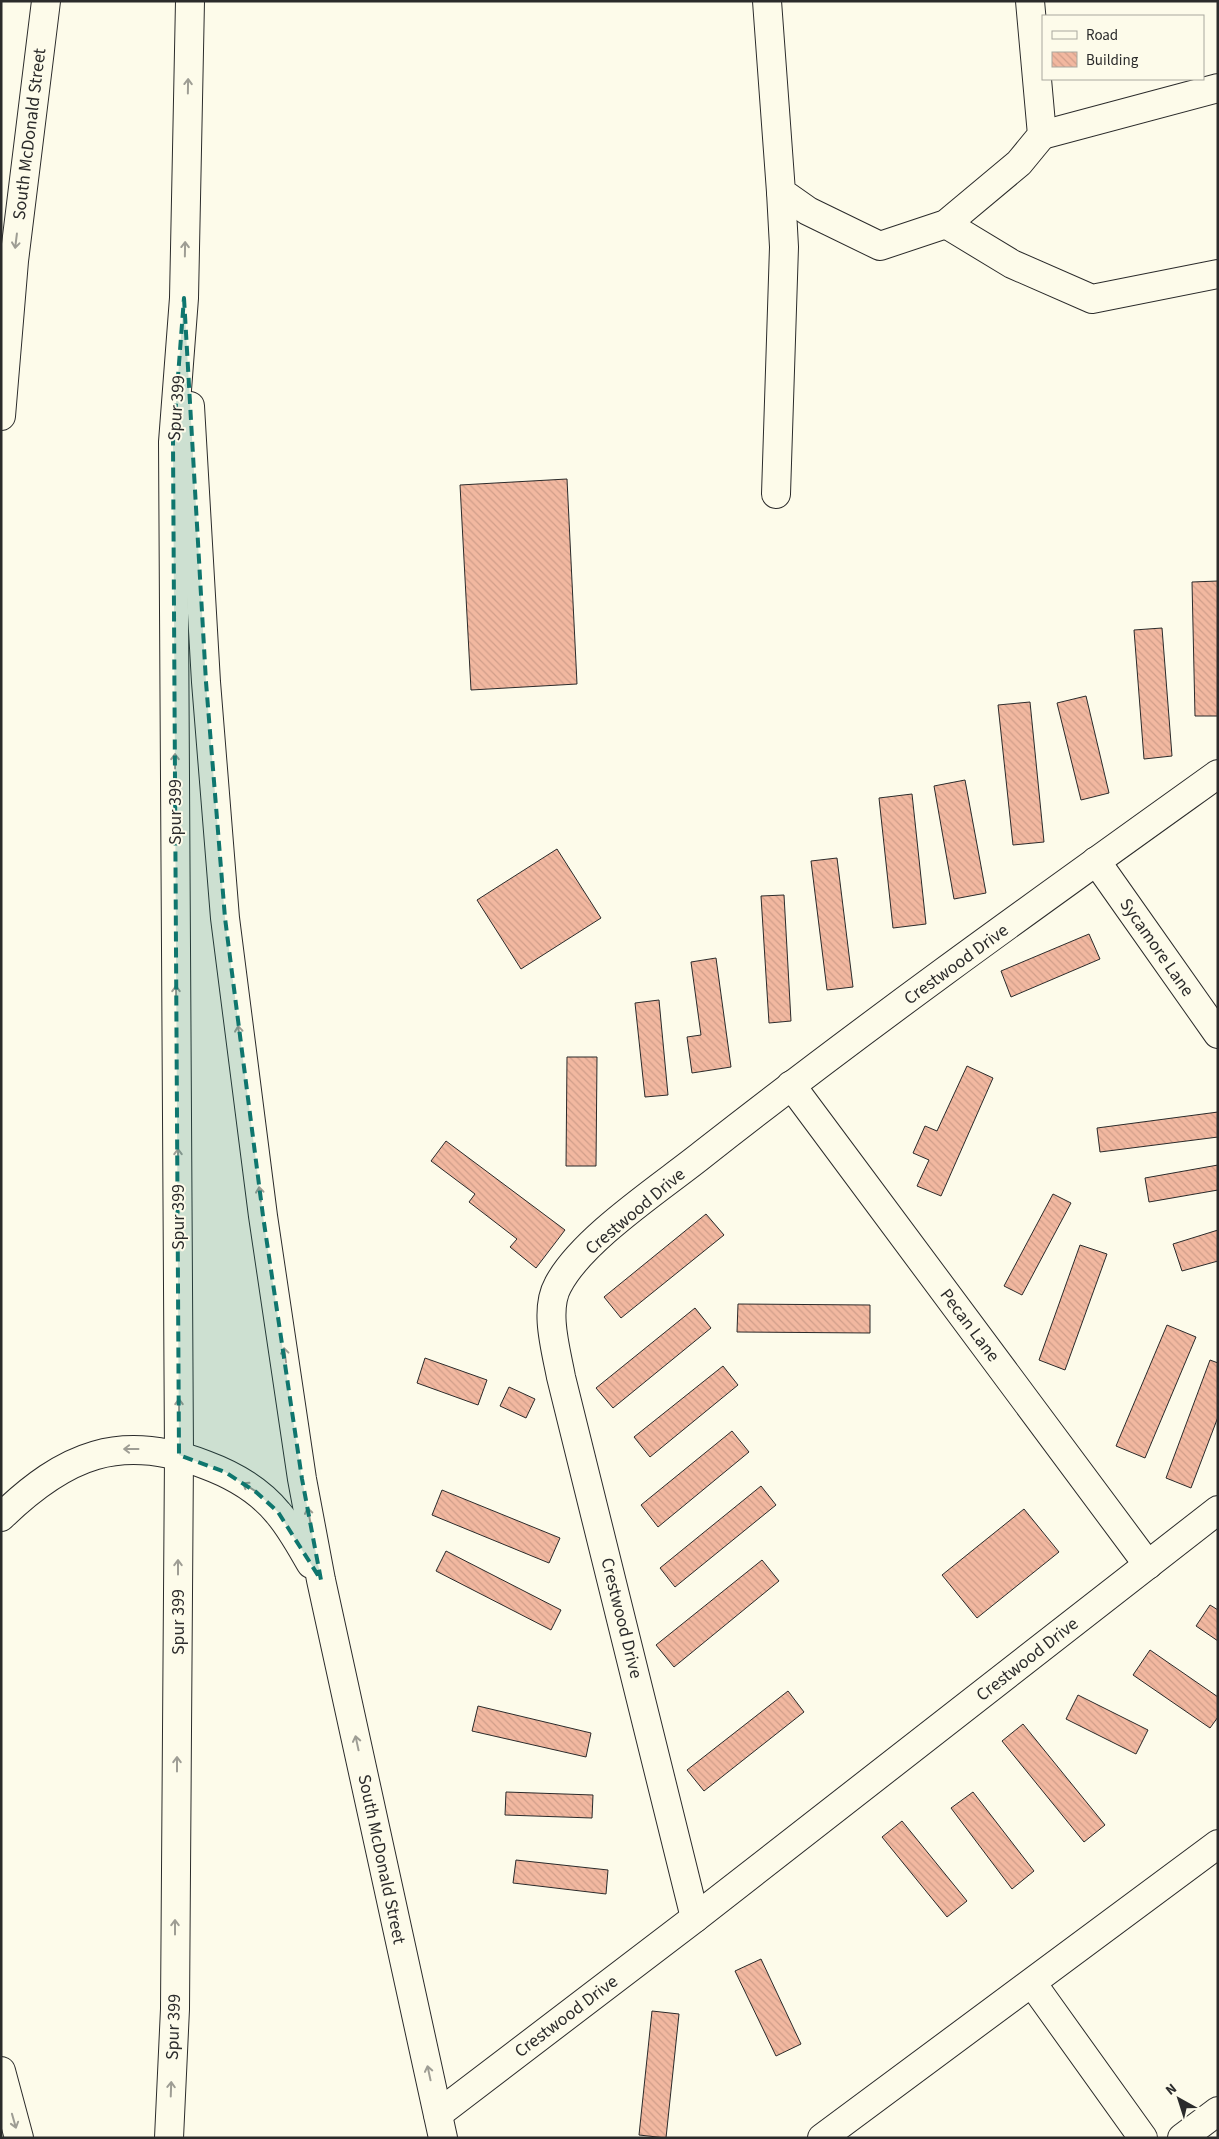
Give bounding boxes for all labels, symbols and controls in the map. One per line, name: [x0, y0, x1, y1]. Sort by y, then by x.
legend: [1042, 15, 1204, 80]
text: Road: [1086, 25, 1118, 46]
street label: South McDonald Street: [7, 47, 52, 221]
text: Building: [1086, 50, 1139, 71]
one-way arrow: [183, 79, 192, 95]
one-way arrow: [11, 232, 21, 248]
one-way arrow: [180, 241, 189, 257]
street label: Spur 399: [162, 374, 191, 442]
one-way arrow: [170, 753, 180, 770]
street label: Spur 399: [163, 779, 188, 845]
street label: Sycamore Lane: [1113, 893, 1200, 1002]
street label: Crestwood Drive: [899, 918, 1014, 1011]
one-way arrow: [172, 986, 181, 1002]
one-way arrow: [234, 1025, 244, 1041]
one-way arrow: [173, 1148, 182, 1164]
street label: Crestwood Drive: [580, 1162, 691, 1261]
street label: Spur 399: [166, 1184, 191, 1250]
one-way arrow: [255, 1186, 265, 1202]
street label: Pecan Lane: [934, 1284, 1005, 1367]
one-way arrow: [279, 1347, 289, 1363]
one-way arrow: [174, 1398, 184, 1414]
one-way arrow: [124, 1444, 140, 1454]
one-way arrow: [242, 1482, 256, 1493]
one-way arrow: [303, 1508, 313, 1524]
street label: Crestwood Drive: [594, 1555, 649, 1681]
one-way arrow: [174, 1559, 183, 1575]
street label: Spur 399: [166, 1589, 191, 1655]
street label: Crestwood Drive: [971, 1611, 1084, 1707]
one-way arrow: [352, 1736, 361, 1752]
one-way arrow: [172, 1756, 182, 1772]
street label: South McDonald Street: [351, 1772, 412, 1946]
one-way arrow: [170, 1919, 180, 1935]
street label: Crestwood Drive: [509, 1969, 623, 2064]
street label: Spur 399: [160, 1994, 187, 2060]
one-way arrow: [424, 2065, 433, 2081]
north arrow: [1154, 2074, 1204, 2124]
text: N: [1162, 2079, 1181, 2100]
one-way arrow: [167, 2081, 176, 2097]
one-way arrow: [10, 2113, 20, 2129]

